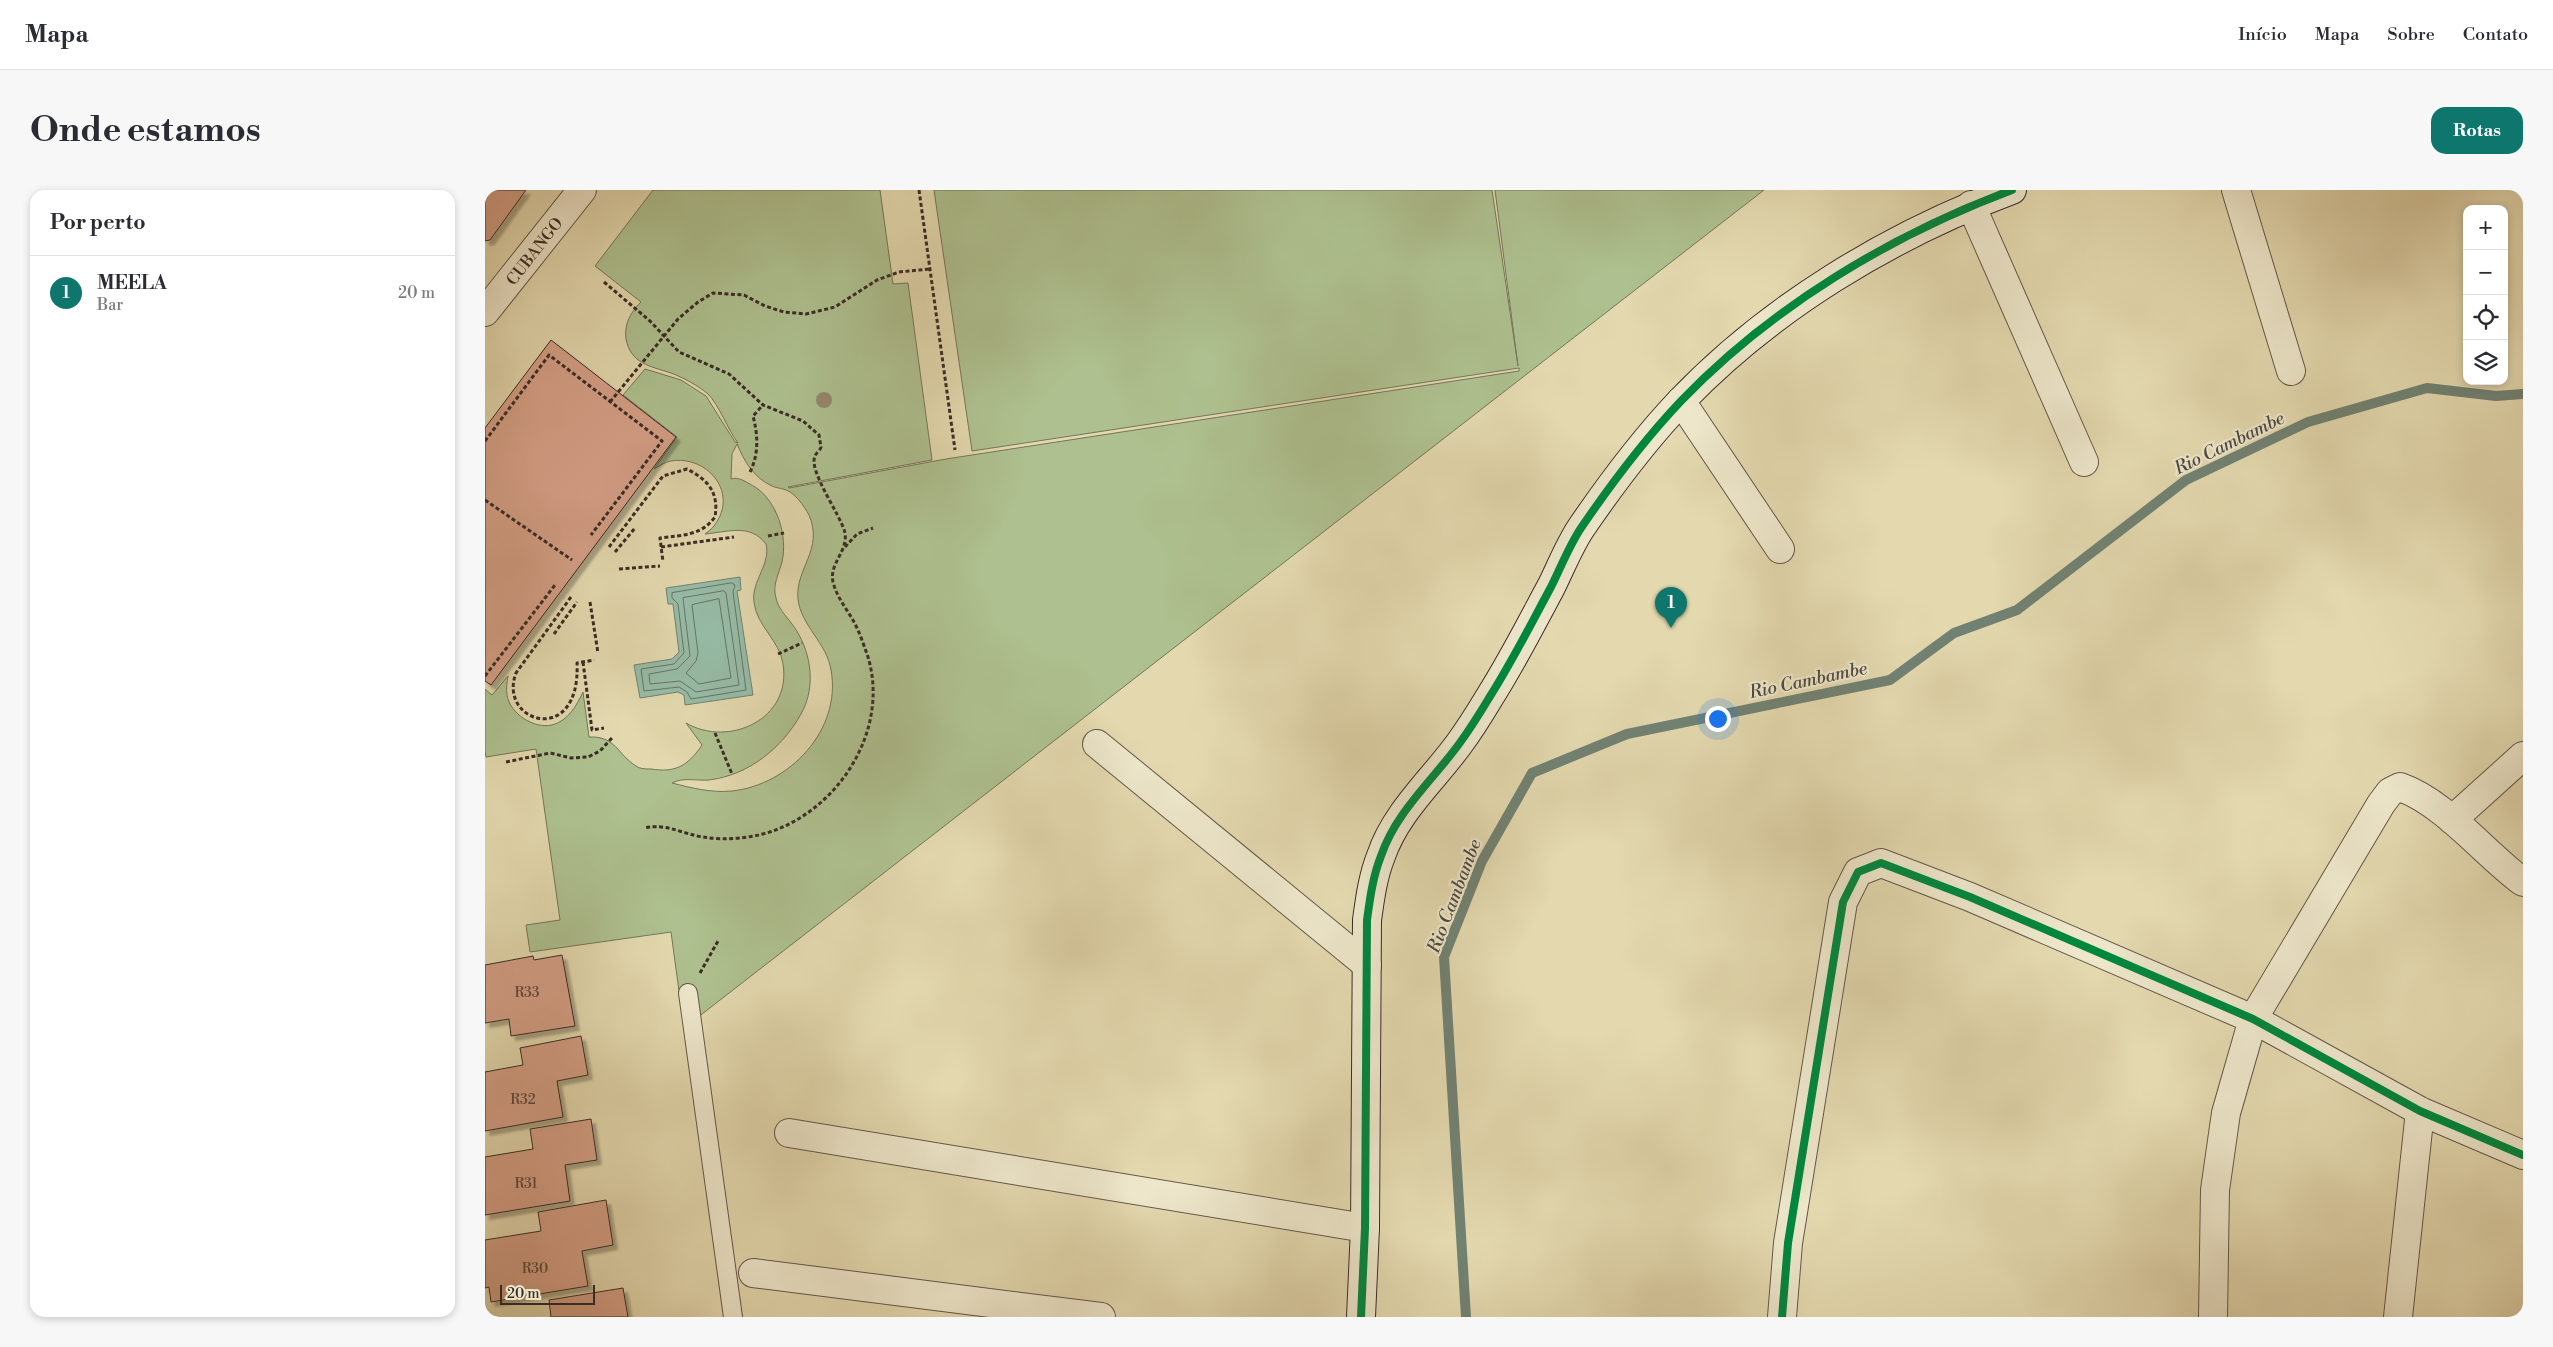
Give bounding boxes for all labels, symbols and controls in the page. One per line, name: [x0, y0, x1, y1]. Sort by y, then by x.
text: Mapa: [25, 20, 88, 50]
text: Início: [2238, 23, 2287, 46]
text: Mapa: [2315, 23, 2359, 46]
text: Sobre: [2387, 23, 2435, 46]
text: Contato: [2463, 23, 2528, 46]
button: Rotas: [2431, 107, 2523, 154]
text: Onde estamos: [30, 109, 261, 152]
map controls: [2463, 205, 2508, 385]
button: +: [2463, 205, 2508, 250]
text: Por perto: [50, 210, 146, 236]
street label: CUBANGO: [502, 214, 567, 289]
button: −: [2463, 250, 2508, 295]
text: MEELA: [97, 271, 167, 295]
text: 1: [62, 283, 70, 303]
text: 20 m: [398, 283, 435, 303]
text: Bar: [97, 295, 123, 315]
button: locate: [2463, 295, 2508, 340]
button: layers: [2463, 340, 2508, 385]
water label: Rio Cambambe: [2169, 407, 2289, 481]
pin: 1: [1655, 587, 1687, 628]
water label: Rio Cambambe: [1746, 657, 1870, 704]
your location: [1705, 706, 1731, 732]
water label: Rio Cambambe: [1422, 835, 1487, 957]
house number: R33: [514, 984, 540, 1002]
house number: R32: [510, 1091, 536, 1109]
house number: R31: [514, 1175, 538, 1193]
house number: R30: [522, 1260, 548, 1278]
scale bar: [500, 1282, 595, 1305]
text: 20 m: [507, 1285, 539, 1303]

